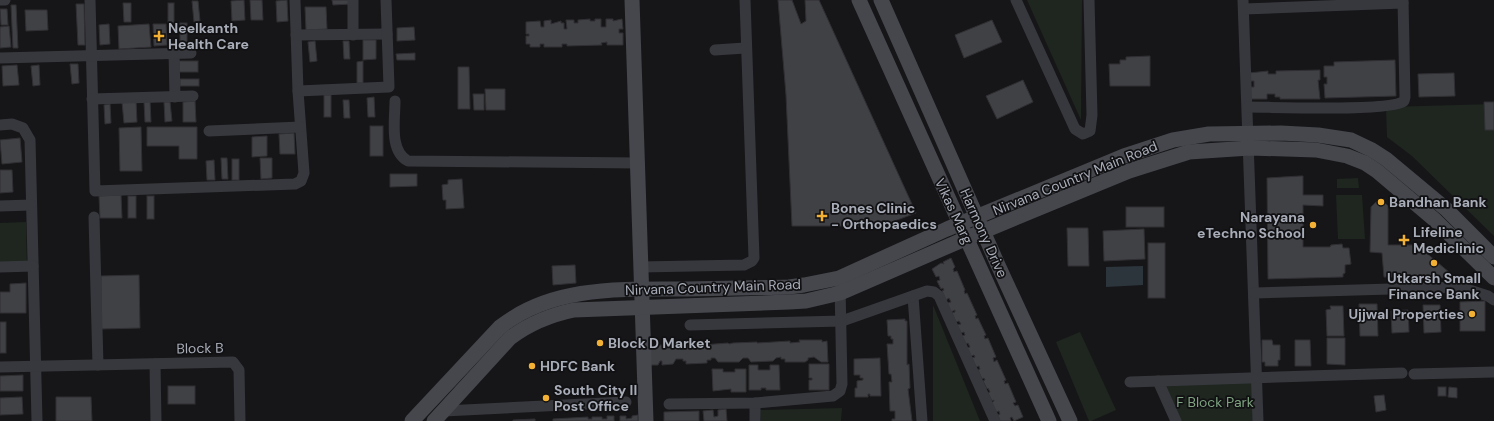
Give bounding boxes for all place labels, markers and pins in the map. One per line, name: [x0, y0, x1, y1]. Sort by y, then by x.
place label: Neelkanth Health Care: [168, 19, 249, 53]
marker: Neelkanth Health Care: [153, 30, 165, 42]
place label: Bandhan Bank: [1389, 193, 1487, 211]
marker: Bandhan Bank: [1376, 197, 1386, 207]
place label: Bones Clinic - Orthopaedics: [831, 199, 937, 233]
place label: Narayana eTechno School: [1197, 208, 1305, 242]
marker: Bones Clinic - Orthopaedics: [816, 210, 828, 222]
marker: Narayana eTechno School: [1308, 220, 1318, 230]
place label: Lifeline Mediclinic: [1413, 223, 1484, 257]
marker: Lifeline Mediclinic: [1398, 234, 1410, 246]
marker: Utkarsh Small Finance Bank: [1429, 258, 1439, 268]
place label: Utkarsh Small Finance Bank: [1387, 269, 1481, 303]
place label: Ujjwal Properties: [1349, 305, 1464, 323]
marker: Ujjwal Properties: [1467, 309, 1477, 319]
place label: Block D Market: [608, 334, 711, 352]
marker: Block D Market: [595, 338, 605, 348]
place label: HDFC Bank: [540, 357, 615, 375]
marker: HDFC Bank: [527, 361, 537, 371]
place label: South City II Post Office: [554, 381, 637, 415]
marker: South City II Post Office: [541, 393, 551, 403]

